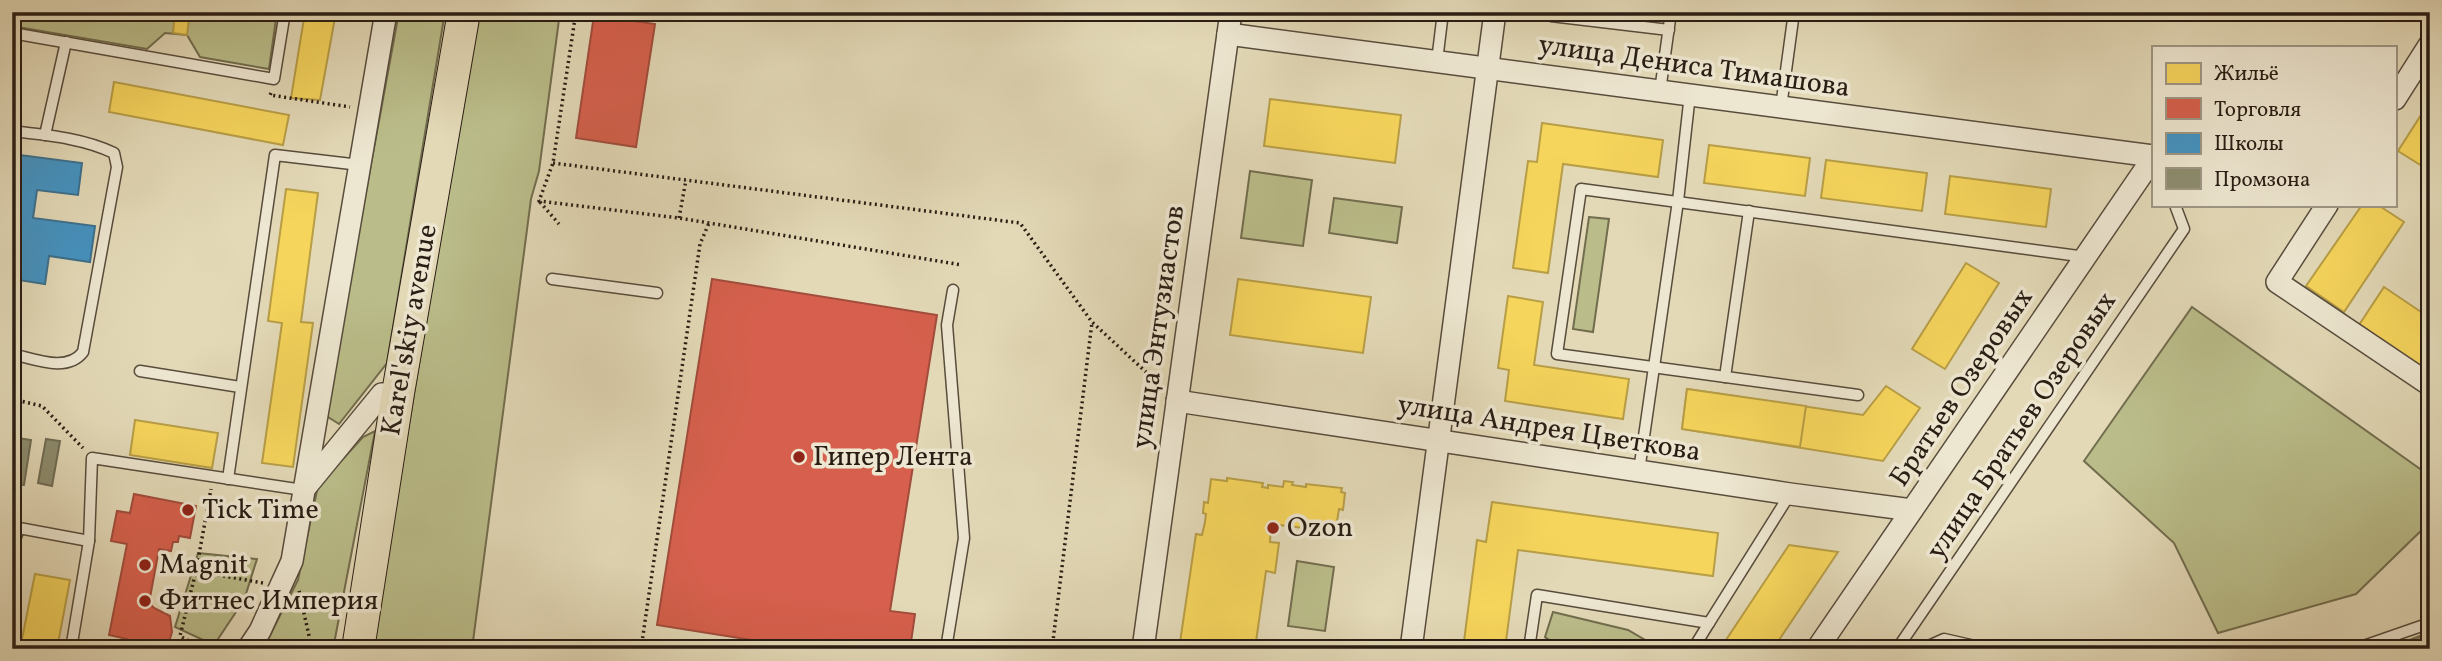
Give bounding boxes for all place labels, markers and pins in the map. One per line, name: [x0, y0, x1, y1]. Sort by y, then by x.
place label: Гипер Лента: [813, 438, 973, 477]
marker: Гипер Лента: [791, 449, 807, 465]
place label: Tick Time: [202, 491, 319, 530]
marker: Tick Time: [180, 502, 196, 518]
place label: Ozon: [1287, 509, 1353, 548]
marker: Ozon: [1265, 520, 1281, 536]
place label: Magnit: [159, 546, 248, 585]
marker: Magnit: [137, 557, 153, 573]
place label: Фитнес Империя: [159, 582, 378, 621]
marker: Фитнес Империя: [137, 593, 153, 609]

